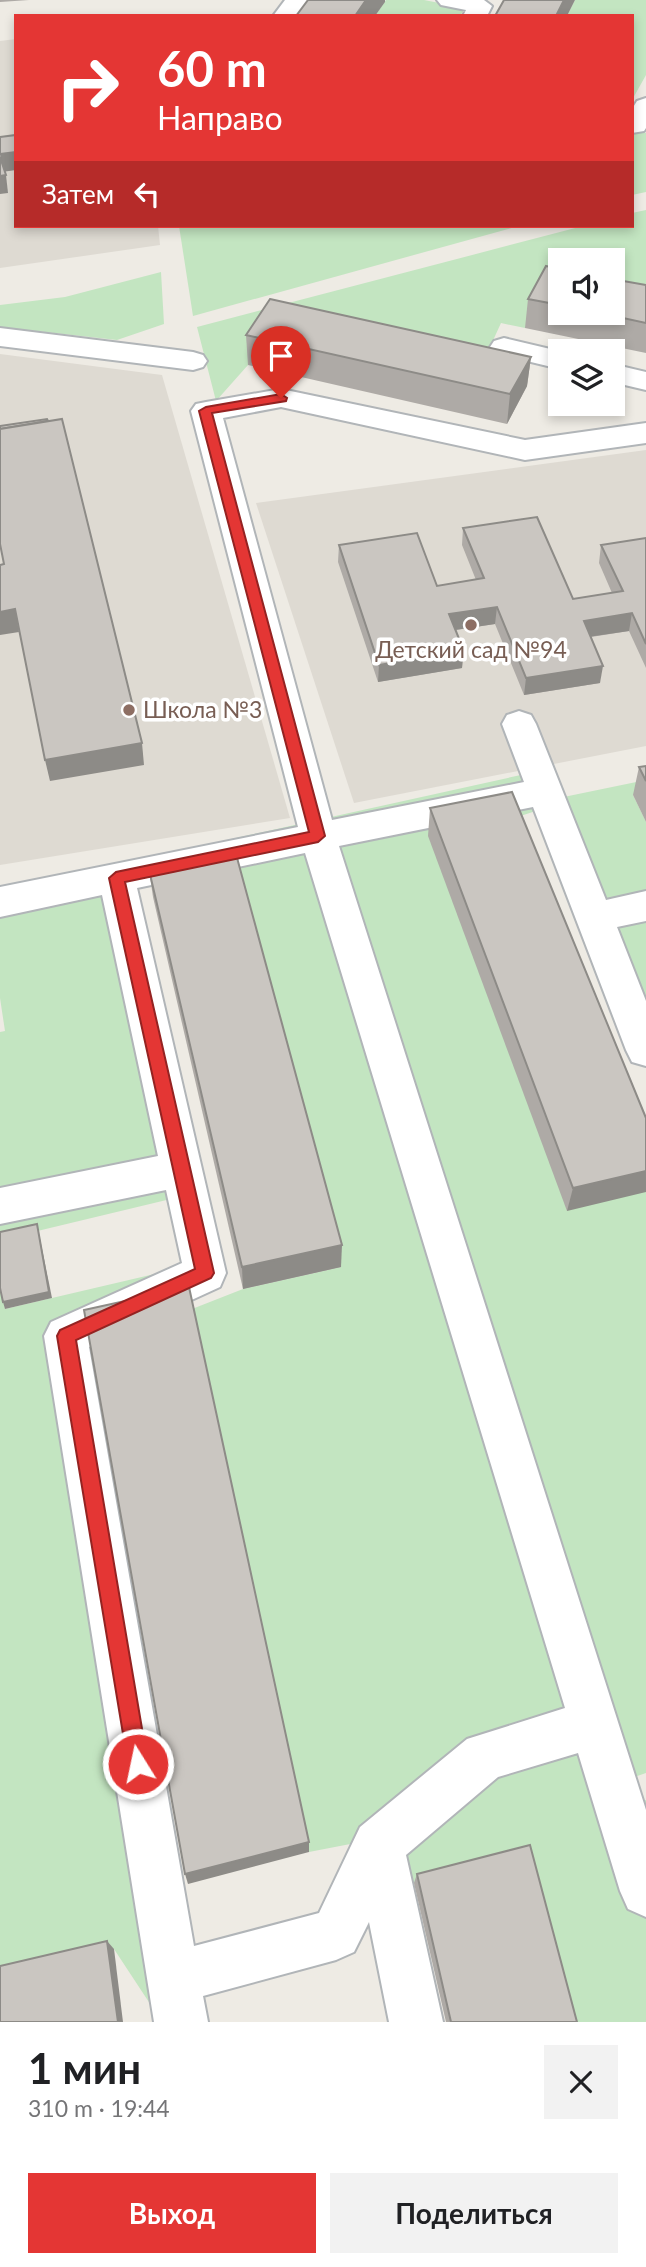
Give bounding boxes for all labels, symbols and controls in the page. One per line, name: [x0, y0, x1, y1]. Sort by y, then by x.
text: 60 m: [157, 39, 267, 97]
icon: right: [42, 42, 133, 133]
text: Направо: [157, 98, 283, 137]
icon: left: [128, 175, 166, 213]
text: Затем: [42, 178, 114, 210]
map controls: [548, 248, 625, 416]
button: sound: [548, 248, 625, 325]
pin: [251, 326, 311, 398]
icon: arrive: [262, 337, 300, 375]
button: layers: [548, 339, 625, 416]
marker: Детский сад №94: [463, 617, 479, 633]
place label: Детский сад №94: [375, 635, 567, 663]
place label: Школа №3: [143, 695, 262, 723]
marker: Школа №3: [121, 702, 137, 718]
position arrow: [101, 1727, 175, 1801]
text: 1 мин: [28, 2043, 141, 2093]
button: close: [544, 2045, 618, 2119]
text: 310 m · 19:44: [28, 2094, 170, 2122]
button: Выход: [28, 2173, 316, 2253]
button: Поделиться: [330, 2173, 618, 2253]

